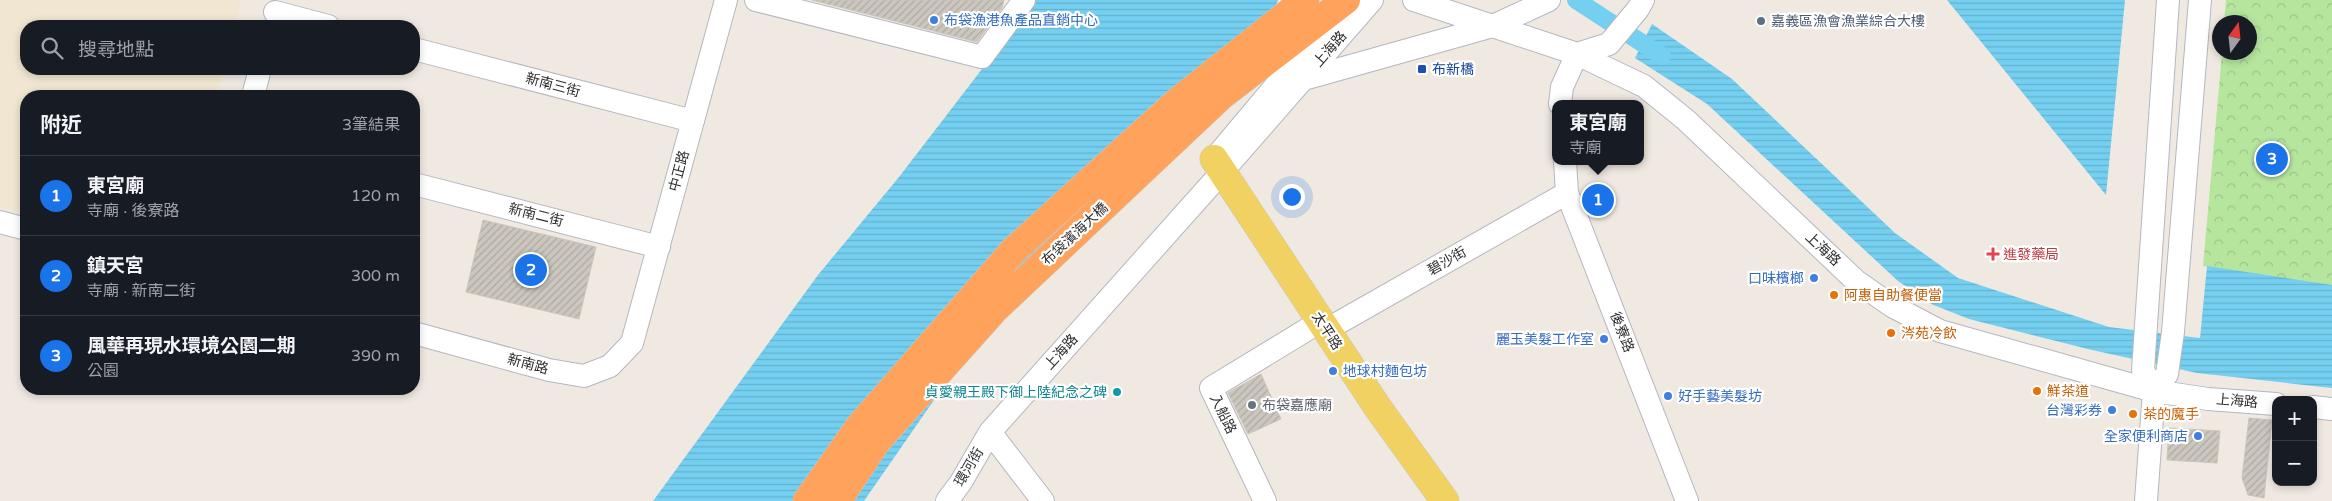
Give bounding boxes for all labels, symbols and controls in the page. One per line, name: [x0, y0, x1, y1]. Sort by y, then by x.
place label: 布袋漁港魚產品直銷中心: [944, 12, 1098, 29]
place label: 嘉義區漁會漁業綜合大樓: [1771, 13, 1925, 30]
marker: 布袋漁港魚產品直銷中心: [928, 14, 940, 26]
marker: 嘉義區漁會漁業綜合大樓: [1755, 15, 1767, 27]
north arrow: [2212, 15, 2257, 60]
search box: [20, 20, 420, 75]
street label: 上海路: [1310, 28, 1350, 70]
icon: search: [38, 34, 66, 62]
text: 搜尋地點: [78, 39, 154, 61]
place label: 布新橋: [1432, 61, 1474, 78]
marker: 布新橋: [1416, 63, 1428, 75]
street label: 新南三街: [524, 70, 582, 100]
popup: [1552, 100, 1644, 165]
text: 東宮廟: [1569, 112, 1627, 134]
text: 附近: [40, 113, 82, 138]
text: 3筆結果: [342, 115, 400, 135]
text: 寺廟: [1569, 138, 1602, 158]
pin: 3: [2256, 140, 2288, 178]
street label: 中正路: [665, 149, 693, 193]
text: 東宮廟: [87, 175, 144, 197]
pin: 1: [1582, 181, 1614, 219]
your location: [1279, 184, 1305, 210]
text: 1: [51, 186, 61, 206]
text: 120 m: [351, 186, 400, 206]
street label: 布袋濱海大橋: [1038, 199, 1112, 269]
street label: 新南二街: [507, 200, 565, 230]
text: 寺廟 · 後寮路: [87, 201, 179, 221]
street label: 上海路: [1802, 228, 1844, 270]
street label: 碧沙街: [1425, 243, 1469, 279]
place label: 進發藥局: [2003, 246, 2059, 263]
marker: 進發藥局: [1987, 248, 1999, 260]
pin: 2: [515, 251, 547, 289]
text: 鎮天宮: [87, 255, 144, 277]
text: 2: [51, 266, 61, 286]
text: 300 m: [351, 266, 400, 286]
place label: 口味檳榔: [1748, 270, 1804, 287]
marker: 口味檳榔: [1808, 272, 1820, 284]
text: 寺廟 · 新南二街: [87, 281, 195, 301]
place label: 阿惠自助餐便當: [1844, 287, 1942, 304]
marker: 阿惠自助餐便當: [1828, 289, 1840, 301]
street label: 太平路: [1308, 309, 1346, 353]
street label: 後寮路: [1607, 309, 1637, 355]
place label: 涔苑冷飲: [1901, 325, 1957, 342]
marker: 涔苑冷飲: [1885, 327, 1897, 339]
street label: 上海路: [1041, 331, 1081, 373]
place label: 麗玉美髮工作室: [1496, 331, 1594, 348]
marker: 麗玉美髮工作室: [1598, 333, 1610, 345]
text: 風華再現水環境公園二期: [87, 335, 296, 357]
text: 3: [51, 346, 61, 366]
text: 390 m: [351, 346, 400, 366]
street label: 新南路: [506, 350, 550, 378]
text: 公園: [87, 361, 119, 381]
place label: 地球村麵包坊: [1343, 363, 1427, 380]
marker: 地球村麵包坊: [1327, 365, 1339, 377]
place label: 鮮茶道: [2047, 383, 2089, 400]
place label: 貞愛親王殿下御上陸紀念之碑: [925, 384, 1107, 401]
marker: 鮮茶道: [2031, 385, 2043, 397]
marker: 貞愛親王殿下御上陸紀念之碑: [1111, 386, 1123, 398]
place label: 好手藝美髮坊: [1678, 388, 1762, 405]
marker: 好手藝美髮坊: [1662, 390, 1674, 402]
street label: 入船路: [1206, 391, 1240, 437]
street label: 上海路: [2215, 391, 2259, 411]
map controls: [2272, 396, 2317, 486]
button: +: [2272, 396, 2317, 441]
place label: 布袋嘉應廟: [1262, 397, 1332, 414]
marker: 布袋嘉應廟: [1246, 399, 1258, 411]
place label: 台灣彩券: [2046, 402, 2102, 419]
marker: 台灣彩券: [2106, 404, 2118, 416]
place label: 茶的魔手: [2143, 406, 2199, 423]
marker: 茶的魔手: [2127, 408, 2139, 420]
place label: 全家便利商店: [2104, 428, 2188, 445]
marker: 全家便利商店: [2192, 430, 2204, 442]
button: −: [2272, 441, 2317, 486]
street label: 環河街: [951, 445, 987, 489]

